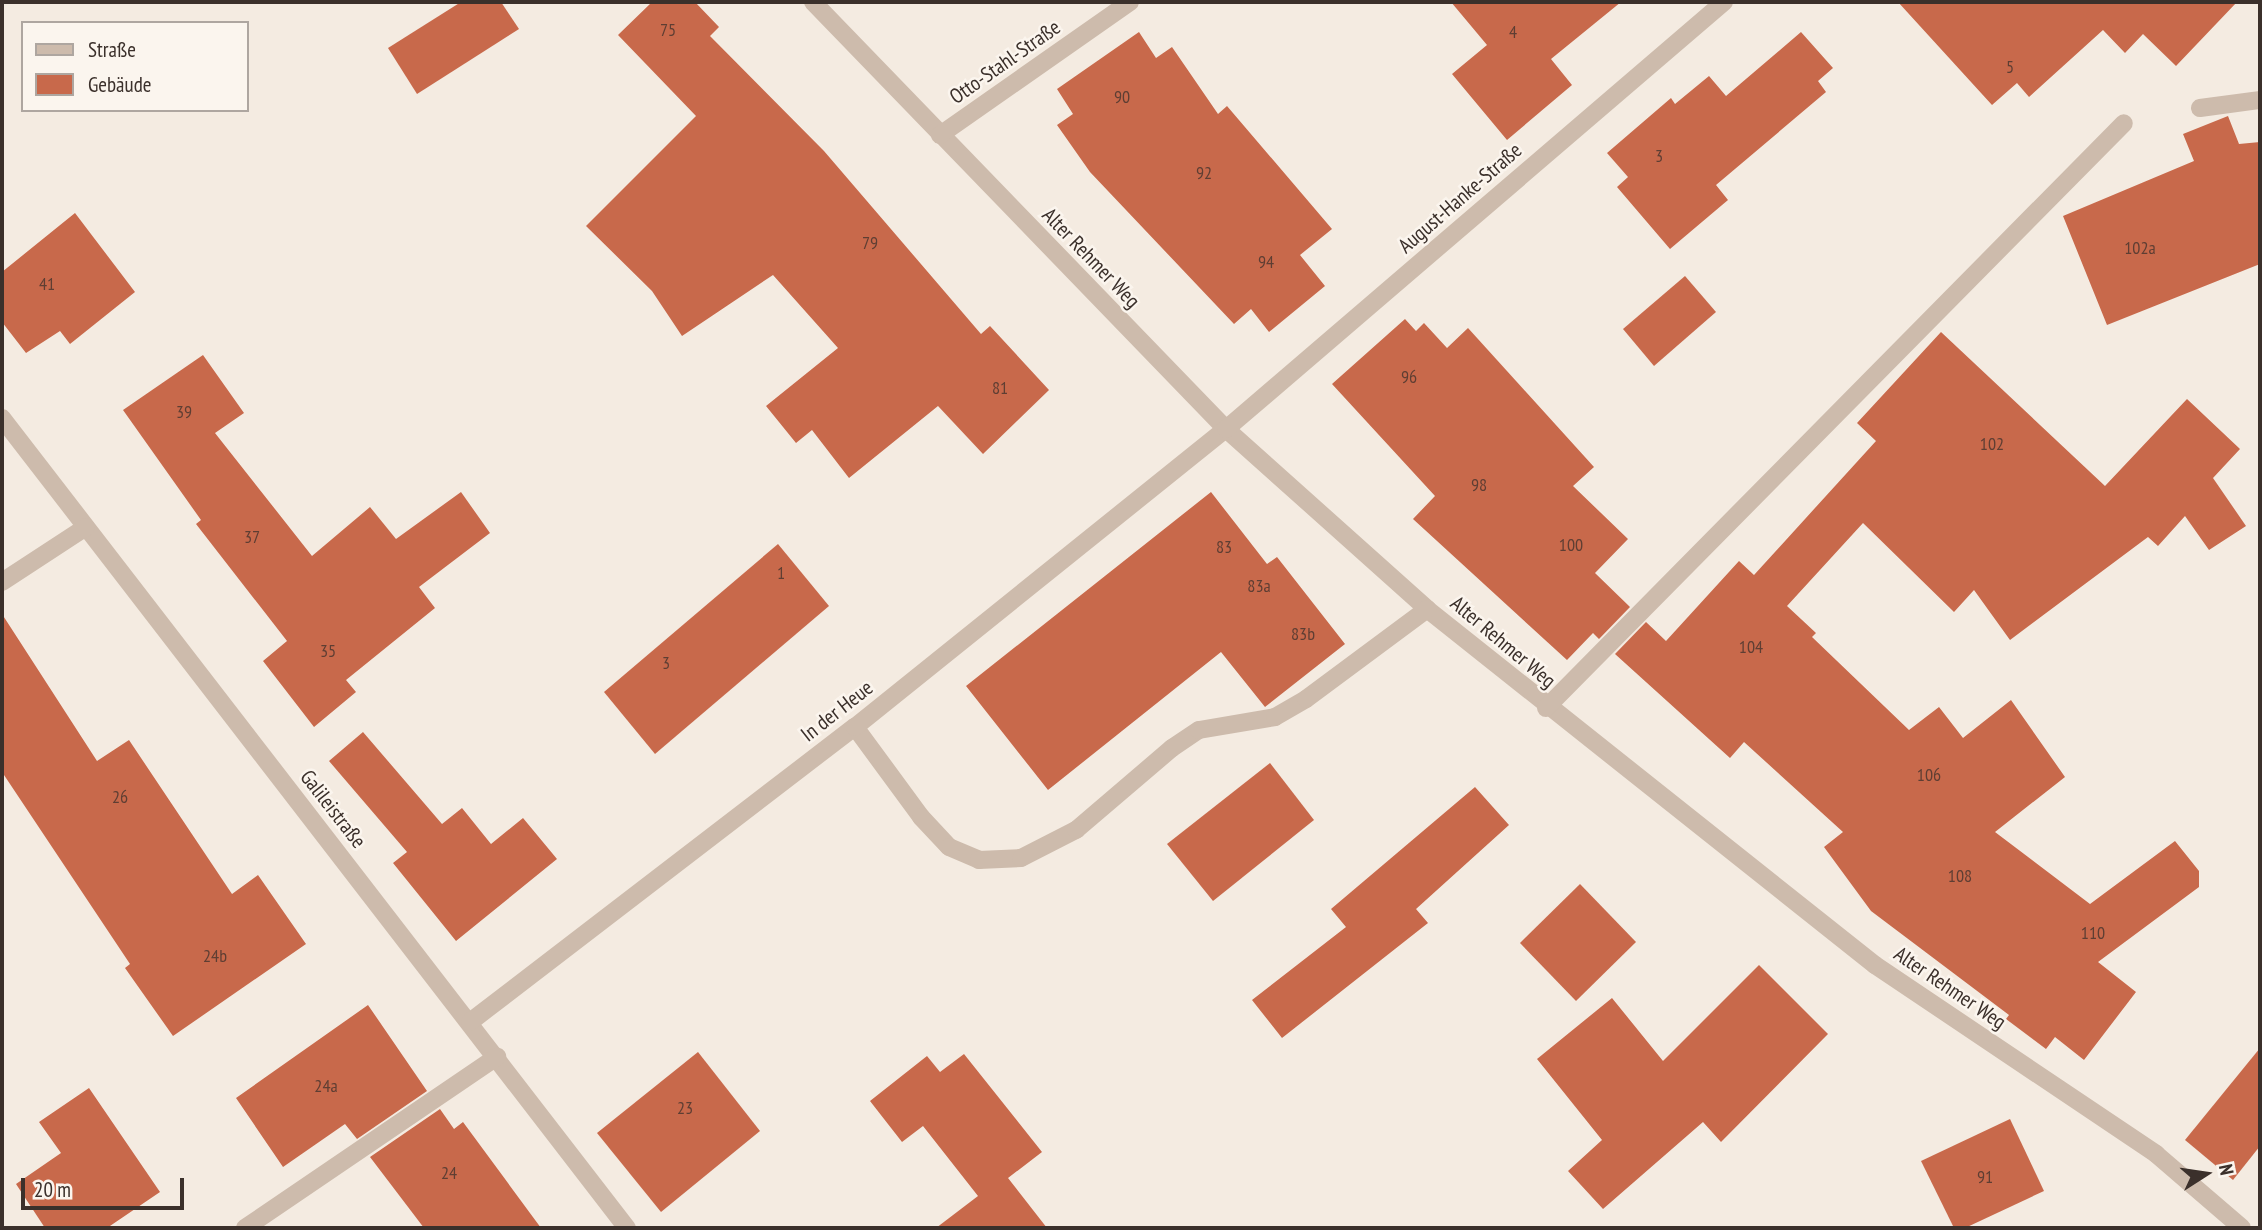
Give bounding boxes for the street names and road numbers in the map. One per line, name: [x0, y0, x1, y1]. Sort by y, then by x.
street label: Otto-Stahl-Straße: [945, 15, 1065, 109]
street label: August-Hanke-Straße: [1393, 138, 1527, 258]
street label: Alter Rehmer Weg: [1037, 203, 1145, 313]
street label: Alter Rehmer Weg: [1445, 591, 1561, 693]
street label: In der Heue: [796, 675, 878, 747]
street label: Galileistraße: [295, 765, 371, 853]
street label: Alter Rehmer Weg: [1889, 941, 2011, 1035]

